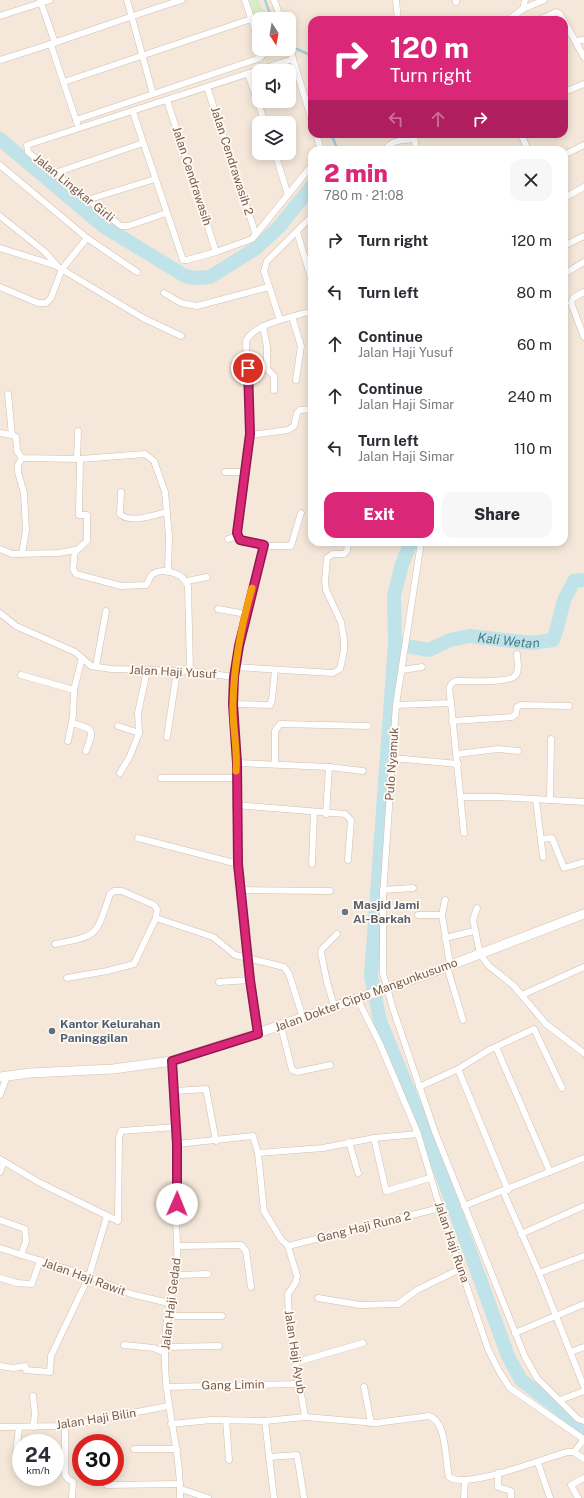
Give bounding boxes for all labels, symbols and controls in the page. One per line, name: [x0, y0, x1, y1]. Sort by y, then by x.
north arrow: [252, 12, 296, 56]
map controls: [252, 12, 296, 160]
text: 120 m: [390, 31, 469, 64]
icon: right: [324, 32, 376, 84]
button: sound: [252, 64, 296, 108]
text: Turn right: [390, 65, 472, 86]
street label: Jalan Cendrawasih 2: [208, 105, 256, 217]
icon: left: [385, 108, 407, 130]
icon: ahead: [427, 108, 449, 130]
icon: right: [469, 108, 491, 130]
button: layers: [252, 116, 296, 160]
street label: Jalan Cendrawasih: [169, 125, 215, 227]
street label: Jalan Lingkar Girli: [31, 151, 117, 225]
text: 2 min: [324, 159, 388, 187]
button: close: [510, 159, 552, 201]
text: 780 m · 21:08: [324, 188, 404, 203]
icon: right: [324, 229, 346, 251]
text: Turn right: [358, 232, 428, 249]
text: 120 m: [511, 232, 552, 249]
icon: left: [324, 281, 346, 303]
text: Turn left: [358, 284, 419, 301]
text: 80 m: [517, 284, 552, 301]
text: Continue: [358, 328, 423, 345]
icon: ahead: [324, 333, 346, 355]
text: 60 m: [517, 336, 552, 353]
text: Jalan Haji Yusuf: [358, 345, 453, 360]
pin: [231, 351, 265, 385]
icon: arrive: [237, 357, 259, 379]
text: Continue: [358, 380, 423, 397]
icon: ahead: [324, 385, 346, 407]
text: 240 m: [508, 388, 552, 405]
text: Jalan Haji Simar: [358, 397, 454, 412]
text: Turn left: [358, 432, 419, 449]
icon: left: [324, 437, 346, 459]
text: 110 m: [514, 440, 552, 457]
text: Jalan Haji Simar: [358, 449, 454, 464]
button: Exit: [324, 492, 434, 538]
button: Share: [442, 492, 552, 538]
water label: Kali Wetan: [477, 629, 541, 651]
street label: Jalan Haji Yusuf: [129, 663, 217, 681]
street label: Pulo Nyamuk: [382, 726, 402, 801]
place label: Masjid Jami Al-Barkah: [353, 898, 419, 926]
marker: Masjid Jami Al-Barkah: [340, 907, 350, 917]
street label: Jalan Dokter Cipto Mangunkusumo: [273, 955, 460, 1035]
place label: Kantor Kelurahan Paninggilan: [60, 1017, 160, 1045]
marker: Kantor Kelurahan Paninggilan: [47, 1026, 57, 1036]
position arrow: [156, 1183, 198, 1225]
street label: Jalan Haji Runa: [432, 1200, 472, 1284]
street label: Gang Haji Runa 2: [316, 1209, 412, 1245]
street label: Jalan Haji Rawit: [40, 1255, 128, 1299]
street label: Jalan Haji Gedad: [158, 1257, 184, 1351]
street label: Jalan Haji Ayub: [281, 1309, 309, 1395]
street label: Gang Limin: [201, 1377, 265, 1393]
street label: Jalan Haji Bilin: [55, 1406, 137, 1432]
speed limit sign: 30: [72, 1434, 124, 1486]
text: 24: [25, 1443, 51, 1467]
text: km/h: [26, 1464, 50, 1476]

